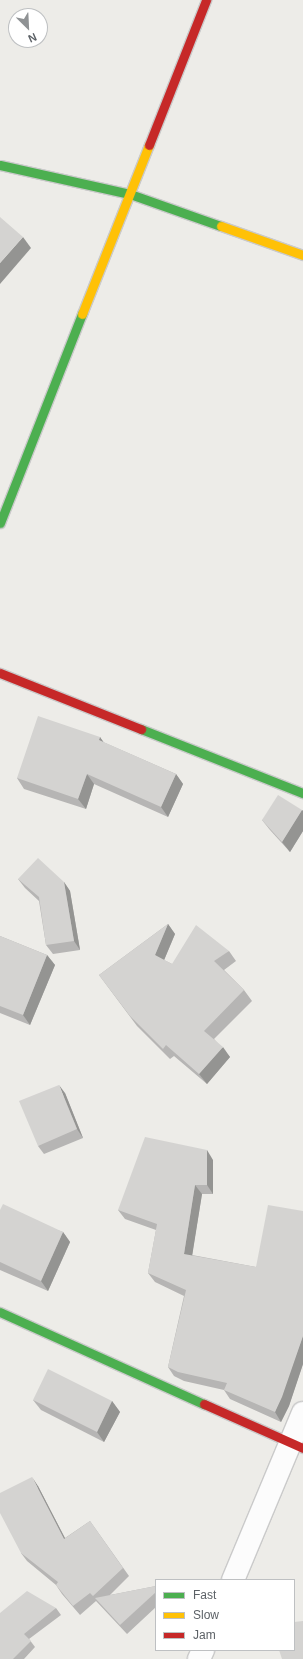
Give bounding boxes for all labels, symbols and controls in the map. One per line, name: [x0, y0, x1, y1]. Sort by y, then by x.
north arrow: [8, 8, 48, 48]
text: N: [26, 31, 39, 45]
legend: [155, 1579, 295, 1651]
text: Fast: [193, 1588, 216, 1602]
text: Slow: [193, 1608, 219, 1622]
text: Jam: [193, 1628, 216, 1642]

